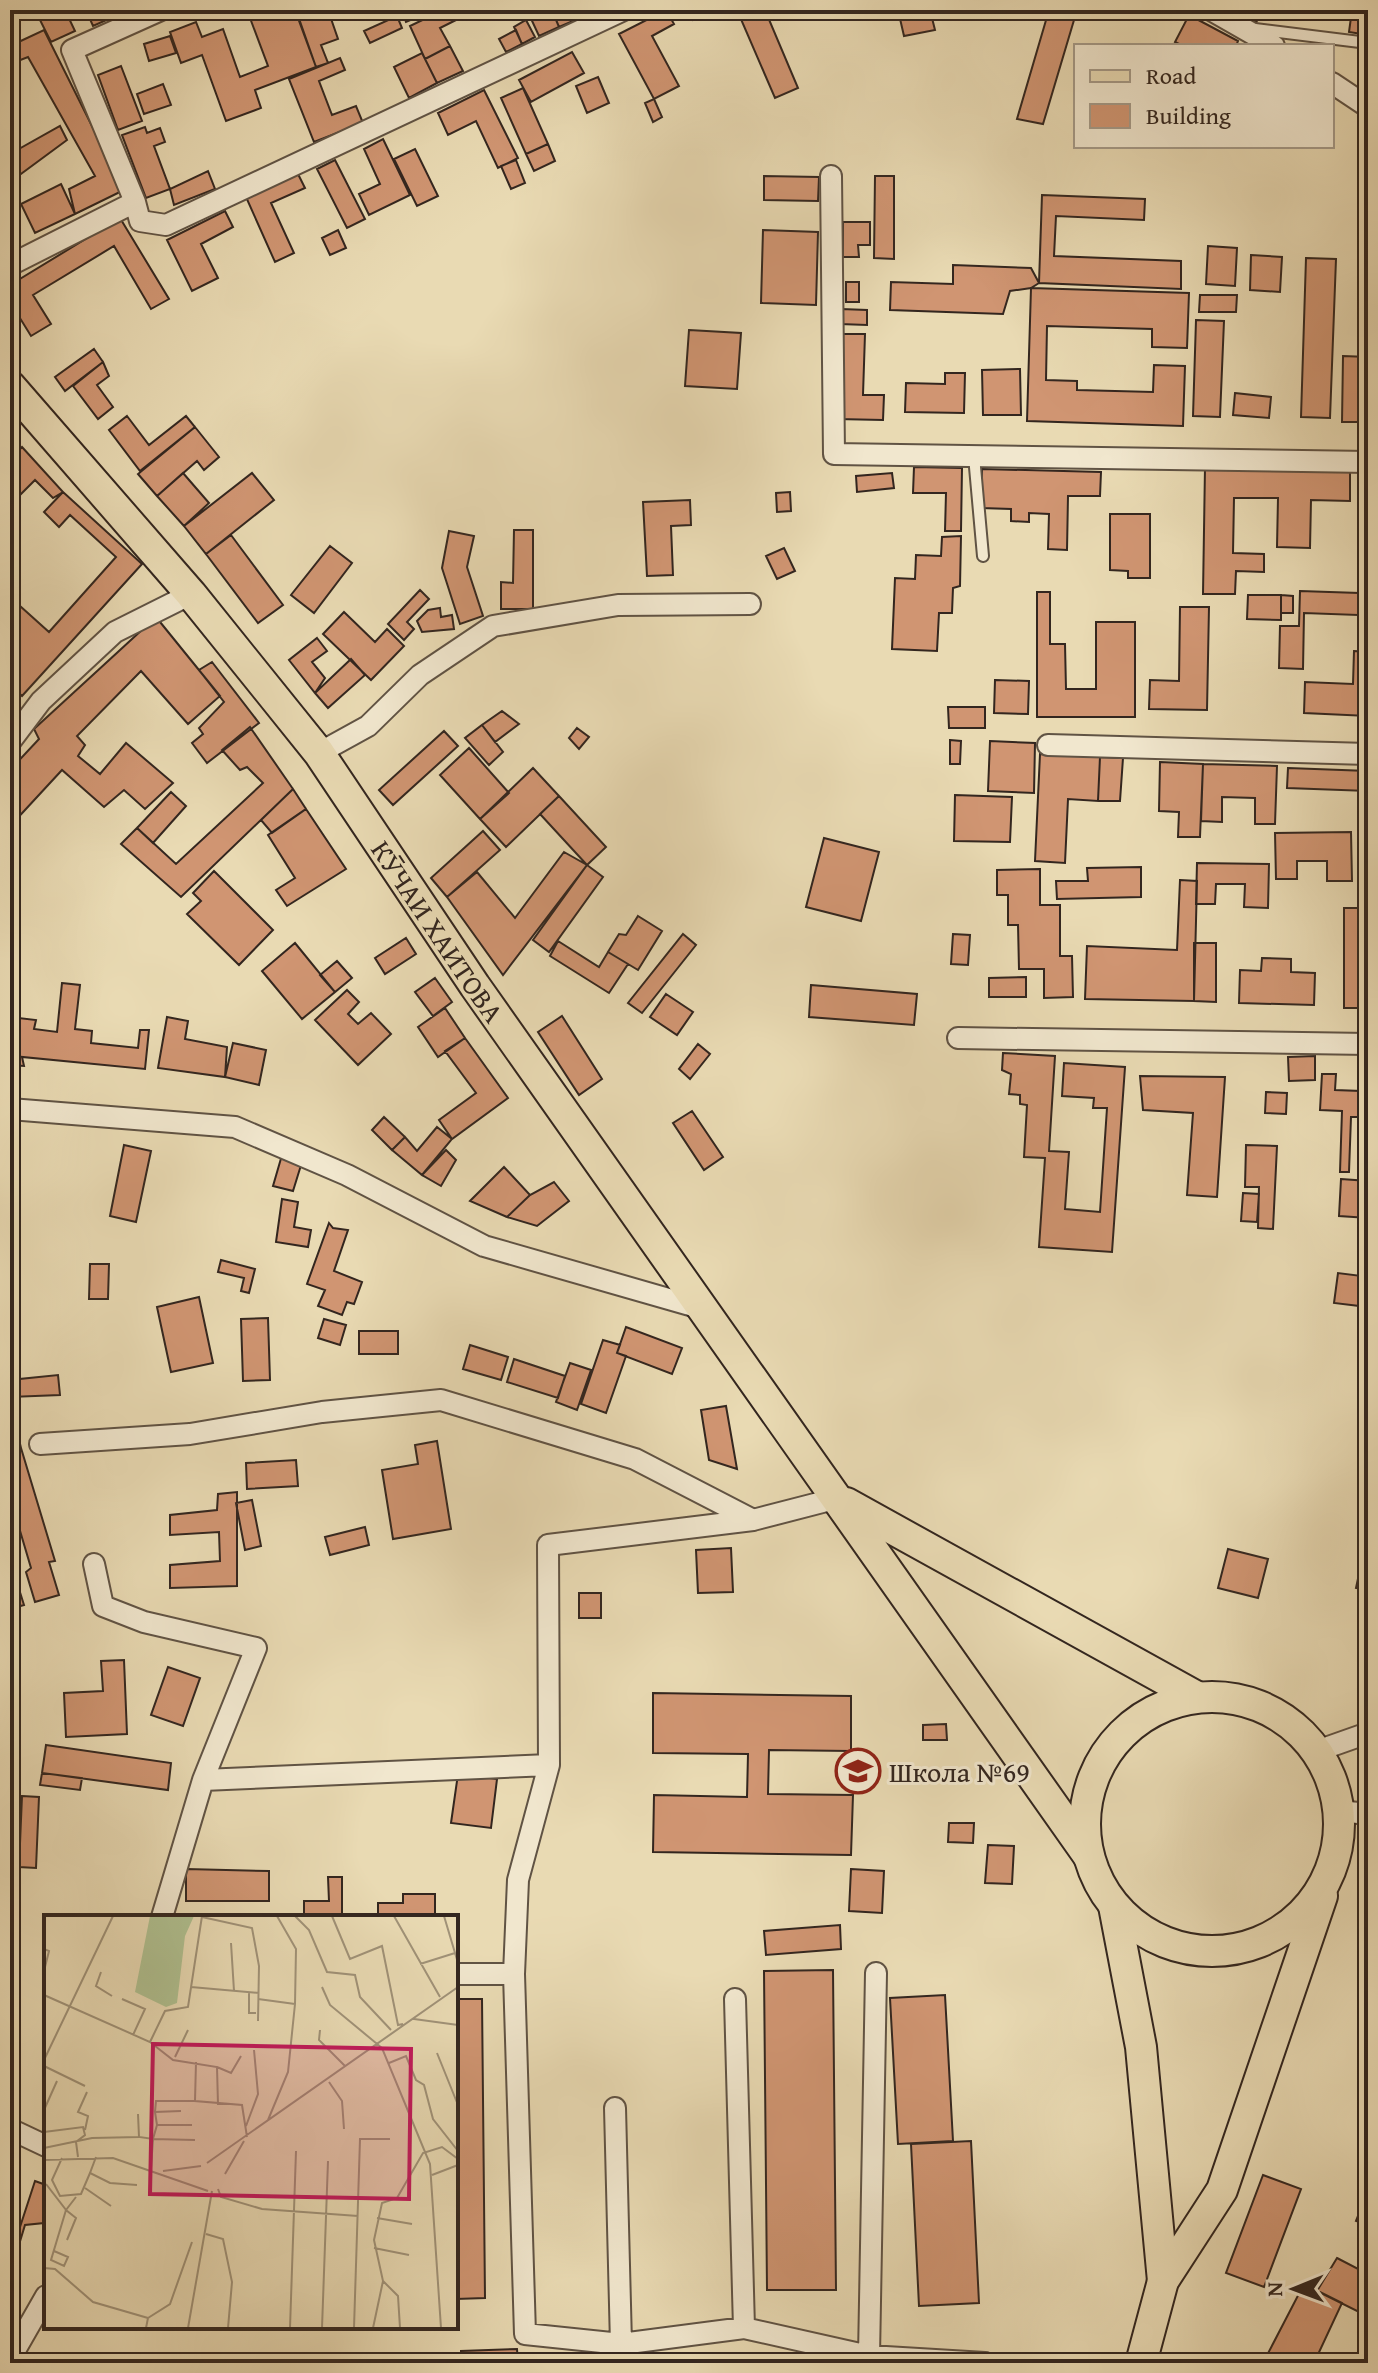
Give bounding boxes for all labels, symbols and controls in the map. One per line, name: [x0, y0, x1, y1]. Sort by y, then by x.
legend: [1074, 44, 1334, 148]
text: Road: [1146, 58, 1196, 93]
text: Building: [1146, 98, 1231, 133]
street label: КӮЧАИ ХАИТОВА: [362, 831, 515, 1030]
school or university icon: Школа №69: [834, 1747, 882, 1795]
place label: Школа №69: [889, 1751, 1030, 1792]
inset map: [44, 1915, 458, 2329]
north arrow: [1254, 2249, 1334, 2329]
text: N: [1258, 2281, 1290, 2297]

